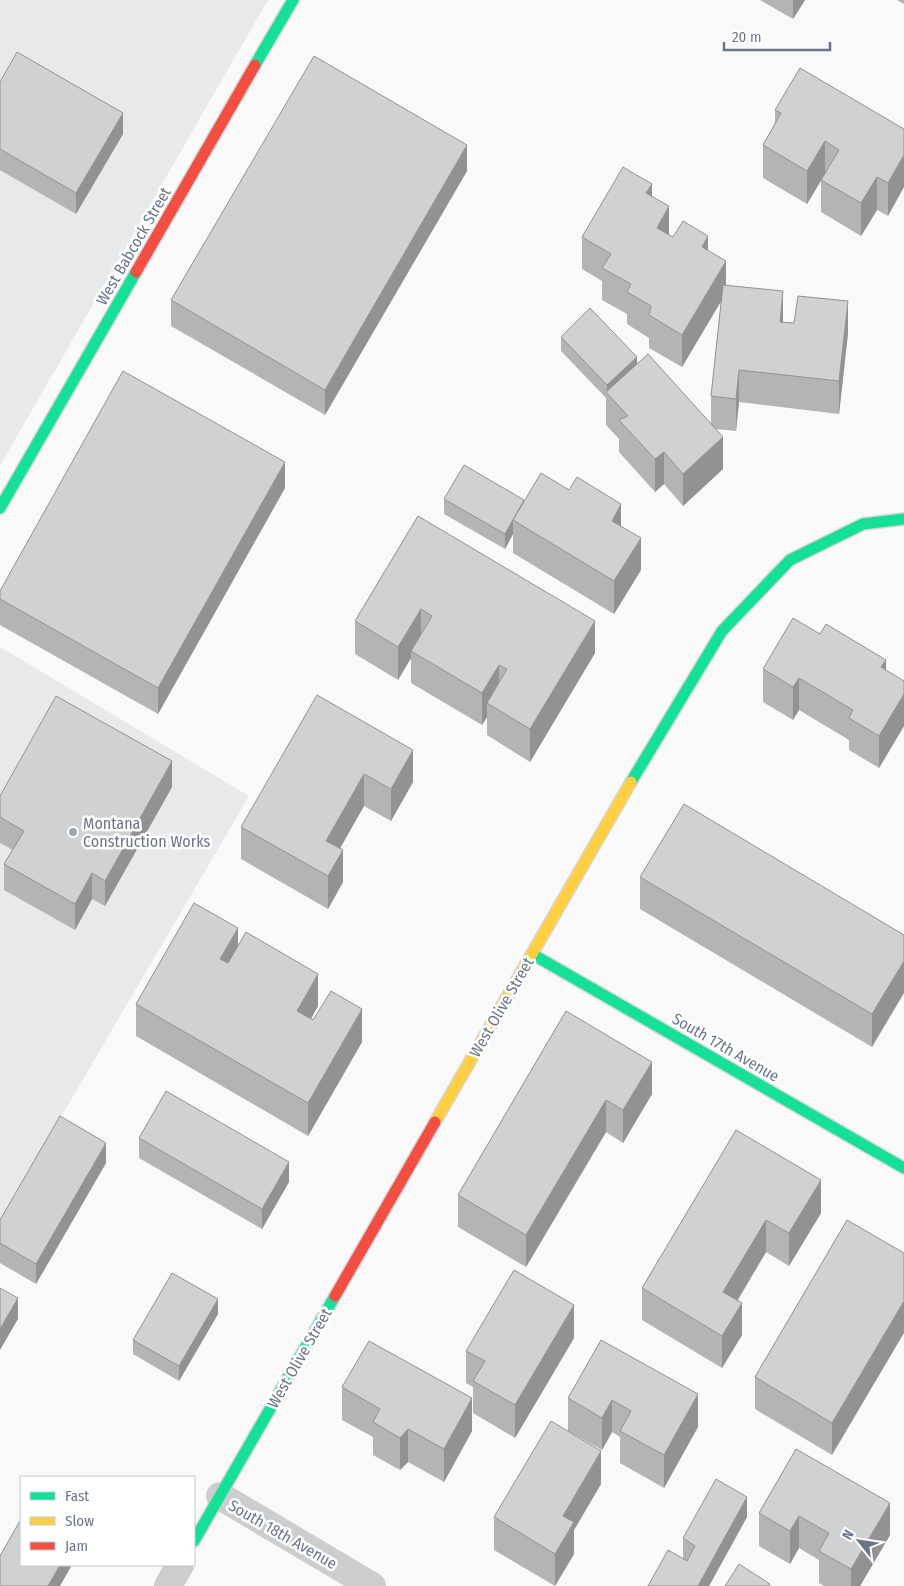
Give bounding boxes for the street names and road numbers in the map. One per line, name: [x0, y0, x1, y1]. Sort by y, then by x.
street label: West Babcock Street: [92, 183, 175, 309]
street label: West Olive Street: [465, 953, 538, 1060]
street label: South 17th Avenue: [669, 1009, 783, 1086]
street label: West Olive Street: [263, 1304, 336, 1411]
street label: South 18th Avenue: [225, 1496, 340, 1573]

